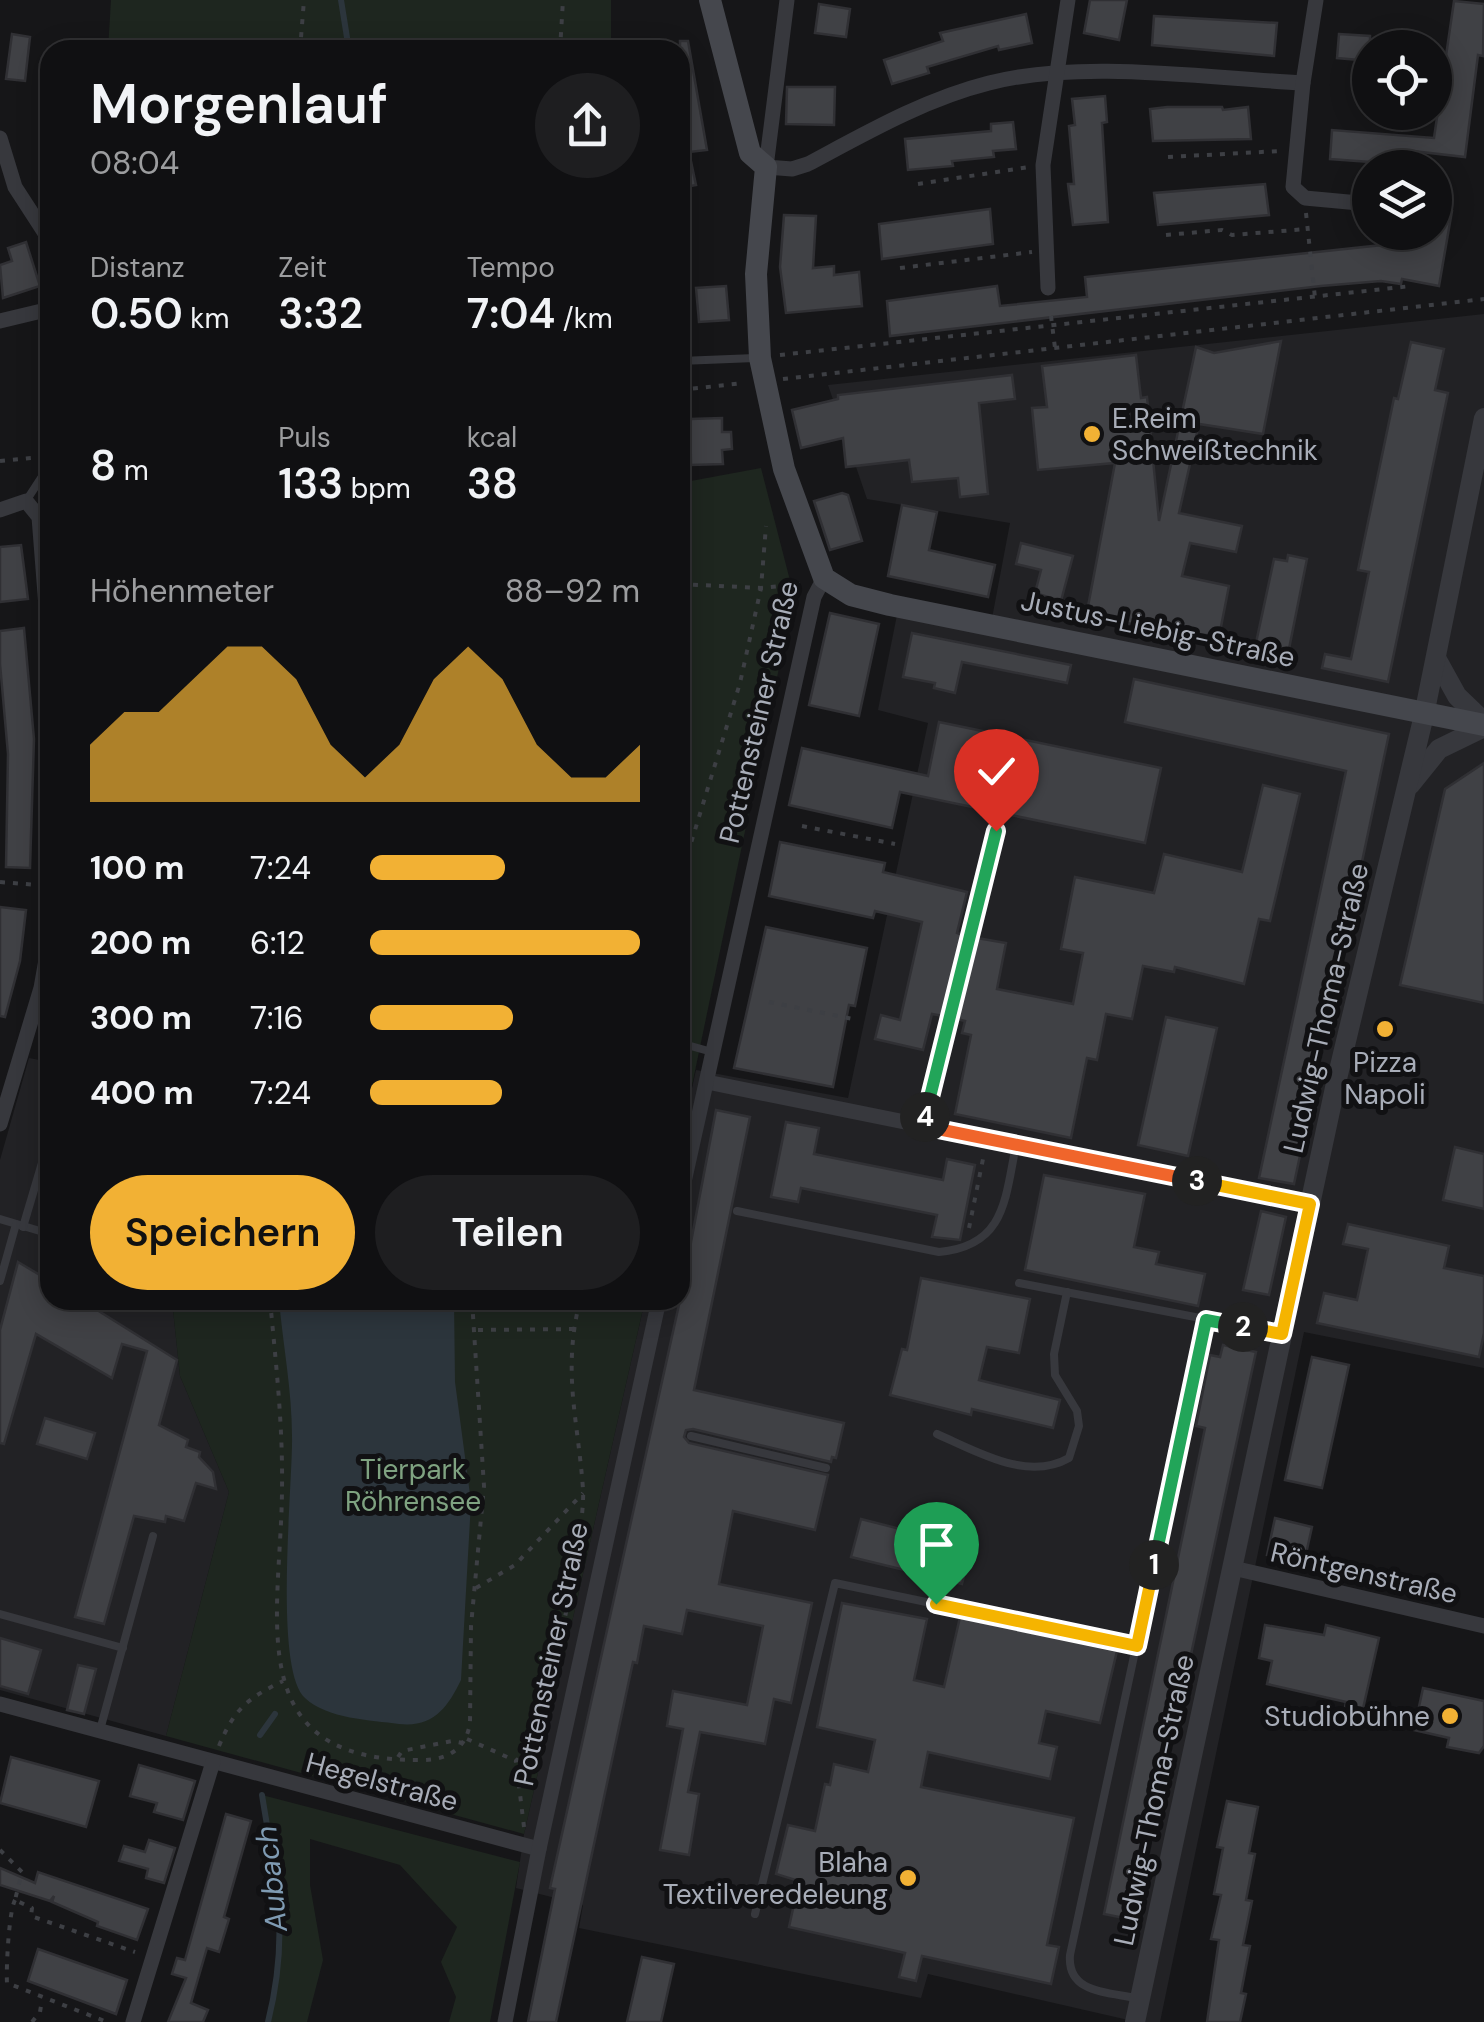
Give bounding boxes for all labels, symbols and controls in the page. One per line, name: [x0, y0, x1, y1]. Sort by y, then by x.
map controls: [1352, 30, 1452, 250]
button: locate: [1352, 30, 1452, 130]
text: Morgenlauf: [90, 68, 388, 140]
button: share: [535, 73, 640, 178]
text: 08:04: [90, 142, 179, 184]
button: layers: [1352, 150, 1452, 250]
text: Distanz: [90, 249, 185, 286]
text: Zeit: [278, 249, 327, 286]
text: Tempo: [467, 249, 555, 286]
text: 0.50: [90, 286, 183, 341]
text: 3:32: [278, 286, 363, 341]
text: 7:04: [467, 286, 555, 341]
text: km: [183, 300, 229, 337]
text: /km: [555, 300, 613, 337]
place label: E.Reim Schweißtechnik: [1112, 400, 1318, 469]
text: Puls: [278, 419, 331, 456]
text: kcal: [467, 419, 517, 456]
marker: E.Reim Schweißtechnik: [1081, 423, 1103, 445]
text: 8: [90, 438, 116, 493]
text: m: [116, 452, 149, 489]
text: 133: [278, 456, 343, 511]
text: 38: [467, 456, 518, 511]
text: bpm: [343, 470, 411, 507]
text: Höhenmeter: [90, 570, 274, 612]
text: 88–92 m: [505, 570, 640, 612]
street label: Pottensteiner Straße: [711, 577, 807, 847]
street label: Justus-Liebig-Straße: [1018, 582, 1298, 676]
pin: [954, 729, 1039, 832]
icon: check: [969, 744, 1024, 799]
text: 100 m: [90, 847, 184, 889]
text: 7:24: [250, 847, 311, 889]
street label: Ludwig-Thoma-Straße: [1275, 859, 1377, 1157]
text: 200 m: [90, 922, 191, 964]
text: 6:12: [250, 922, 305, 964]
text: 300 m: [90, 997, 192, 1039]
text: 7:16: [250, 997, 304, 1039]
marker: Pizza Napoli: [1374, 1018, 1396, 1040]
place label: Pizza Napoli: [1344, 1044, 1426, 1113]
text: 400 m: [90, 1072, 194, 1114]
text: 7:24: [250, 1072, 311, 1114]
pin: 4: [900, 1092, 950, 1142]
text: 4: [916, 1098, 934, 1135]
pin: 3: [1172, 1156, 1222, 1206]
text: 3: [1189, 1162, 1205, 1199]
button: Speichern: [90, 1175, 355, 1290]
button: Teilen: [375, 1175, 640, 1290]
pin: 2: [1218, 1302, 1268, 1352]
text: 2: [1235, 1308, 1251, 1345]
park label: Tierpark Röhrensee: [345, 1451, 481, 1520]
pin: [894, 1502, 979, 1605]
icon: arrive: [909, 1517, 964, 1572]
street label: Pottensteiner Straße: [505, 1519, 597, 1789]
street label: Röntgenstraße: [1267, 1534, 1461, 1612]
pin: 1: [1129, 1540, 1179, 1590]
text: 1: [1149, 1546, 1159, 1583]
street label: Ludwig-Thoma-Straße: [1105, 1651, 1203, 1949]
place label: Studiobühne: [1264, 1698, 1430, 1735]
marker: Studiobühne: [1439, 1705, 1461, 1727]
street label: Hegelstraße: [302, 1744, 462, 1820]
water label: Aubach: [246, 1824, 296, 1935]
place label: Blaha Textilveredeleung: [663, 1844, 888, 1913]
marker: Blaha Textilveredeleung: [897, 1867, 919, 1889]

